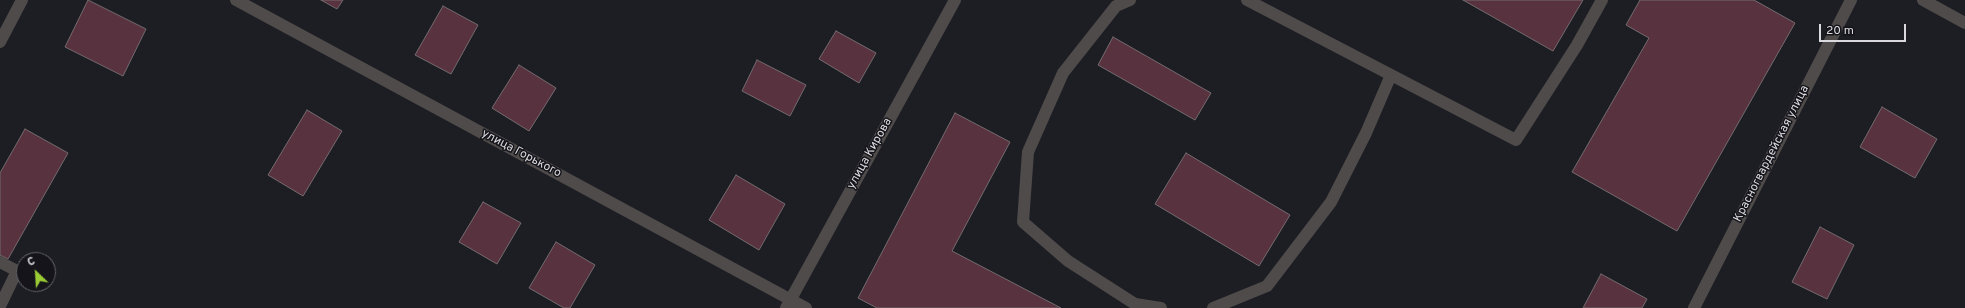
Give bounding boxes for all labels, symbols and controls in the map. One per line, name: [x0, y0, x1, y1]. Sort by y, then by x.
scale bar: [1821, 16, 1908, 42]
text: 20 m: [1826, 23, 1854, 39]
street label: Красногвардейская улица: [1731, 83, 1813, 225]
street label: улица Кирова: [845, 116, 895, 192]
street label: улица Горького: [479, 127, 563, 181]
north arrow: [16, 252, 56, 292]
text: С: [25, 254, 37, 270]

